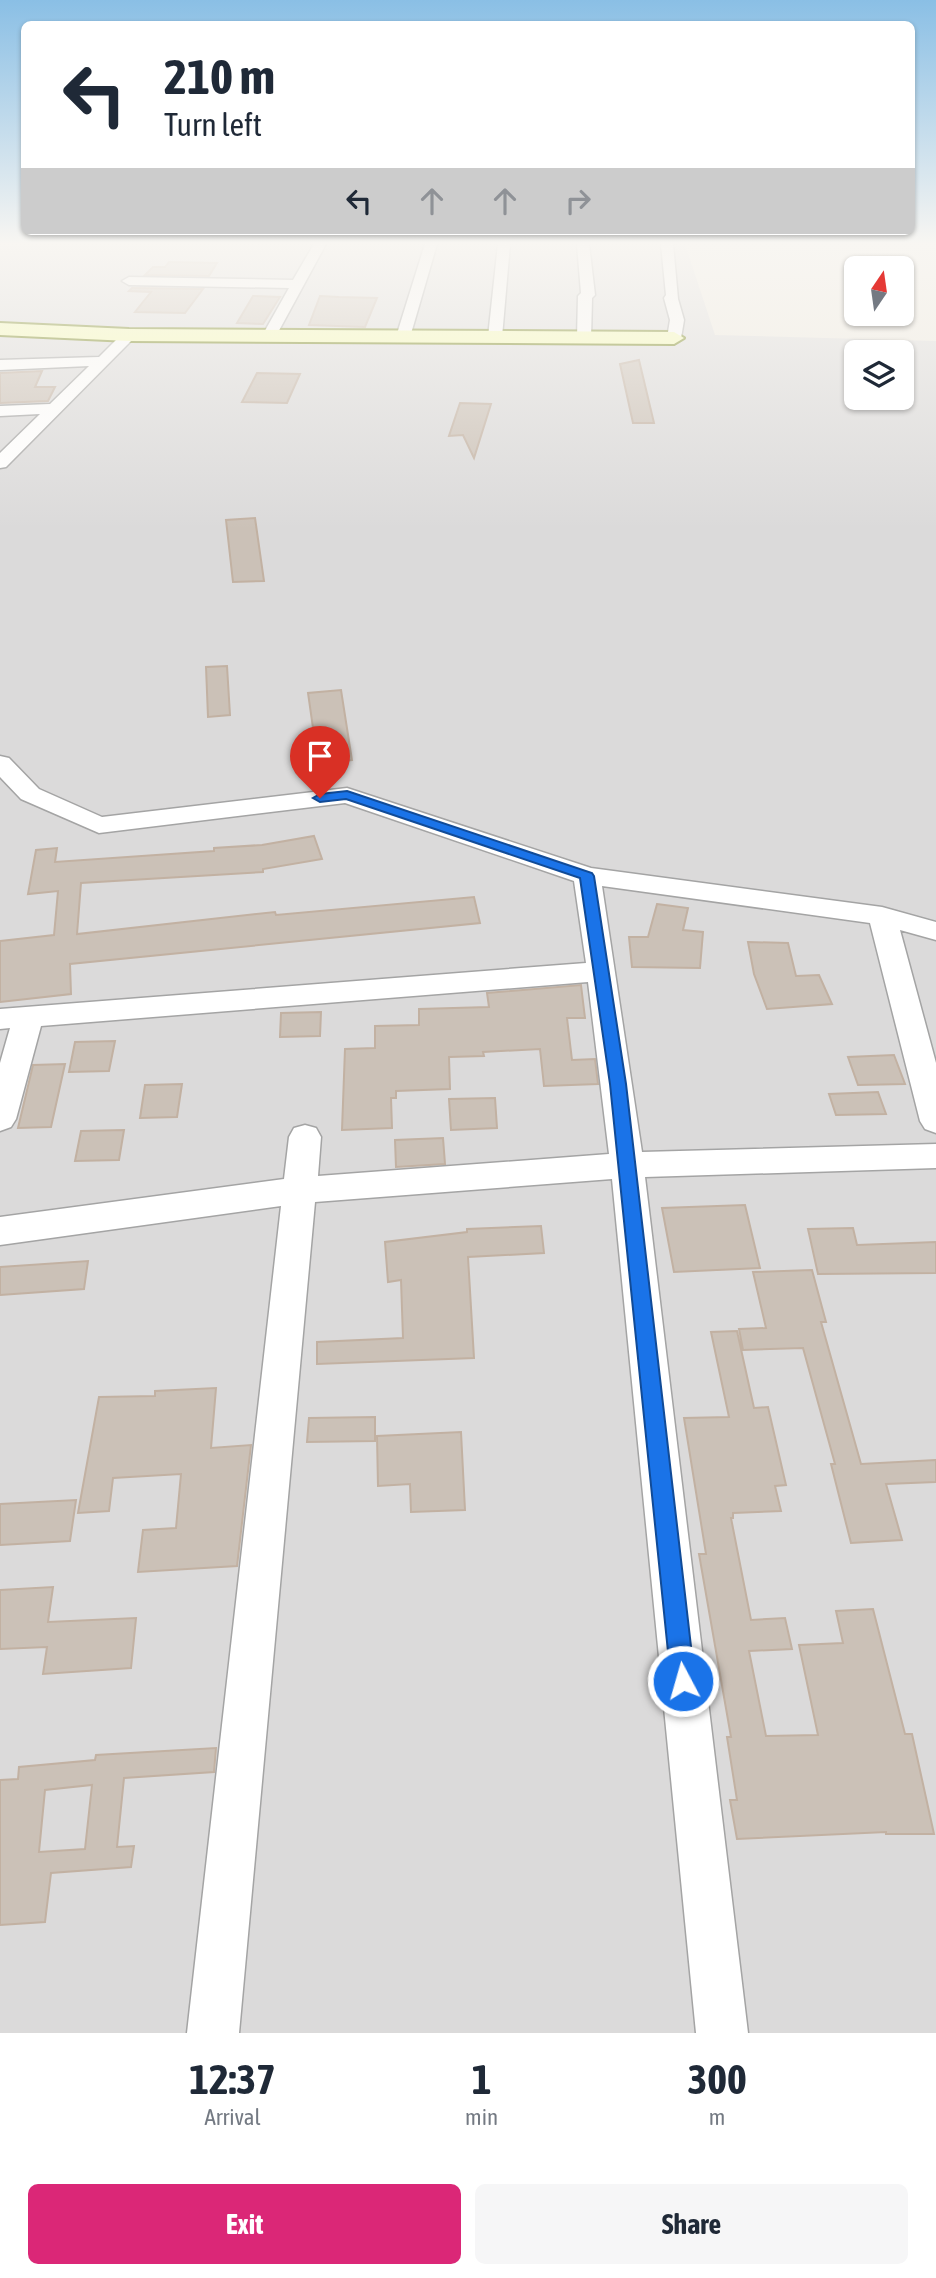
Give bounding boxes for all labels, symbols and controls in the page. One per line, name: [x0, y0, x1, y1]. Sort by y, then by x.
text: 210 m: [164, 48, 275, 104]
icon: left: [49, 49, 140, 140]
text: Turn left: [164, 106, 262, 143]
icon: left: [340, 182, 378, 220]
icon: ahead: [413, 182, 451, 220]
icon: ahead: [486, 182, 524, 220]
icon: right: [559, 182, 597, 220]
north arrow: [844, 256, 914, 326]
map controls: [844, 256, 914, 410]
button: layers: [844, 340, 914, 410]
pin: [290, 726, 350, 798]
icon: arrive: [301, 737, 339, 775]
position arrow: [646, 1644, 720, 1718]
text: 12:37: [189, 2055, 276, 2103]
text: 1: [472, 2055, 491, 2103]
text: 300: [687, 2055, 747, 2103]
text: Arrival: [204, 2104, 261, 2130]
text: min: [465, 2104, 498, 2130]
text: m: [709, 2104, 725, 2130]
button: Exit: [28, 2184, 461, 2264]
button: Share: [475, 2184, 908, 2264]

